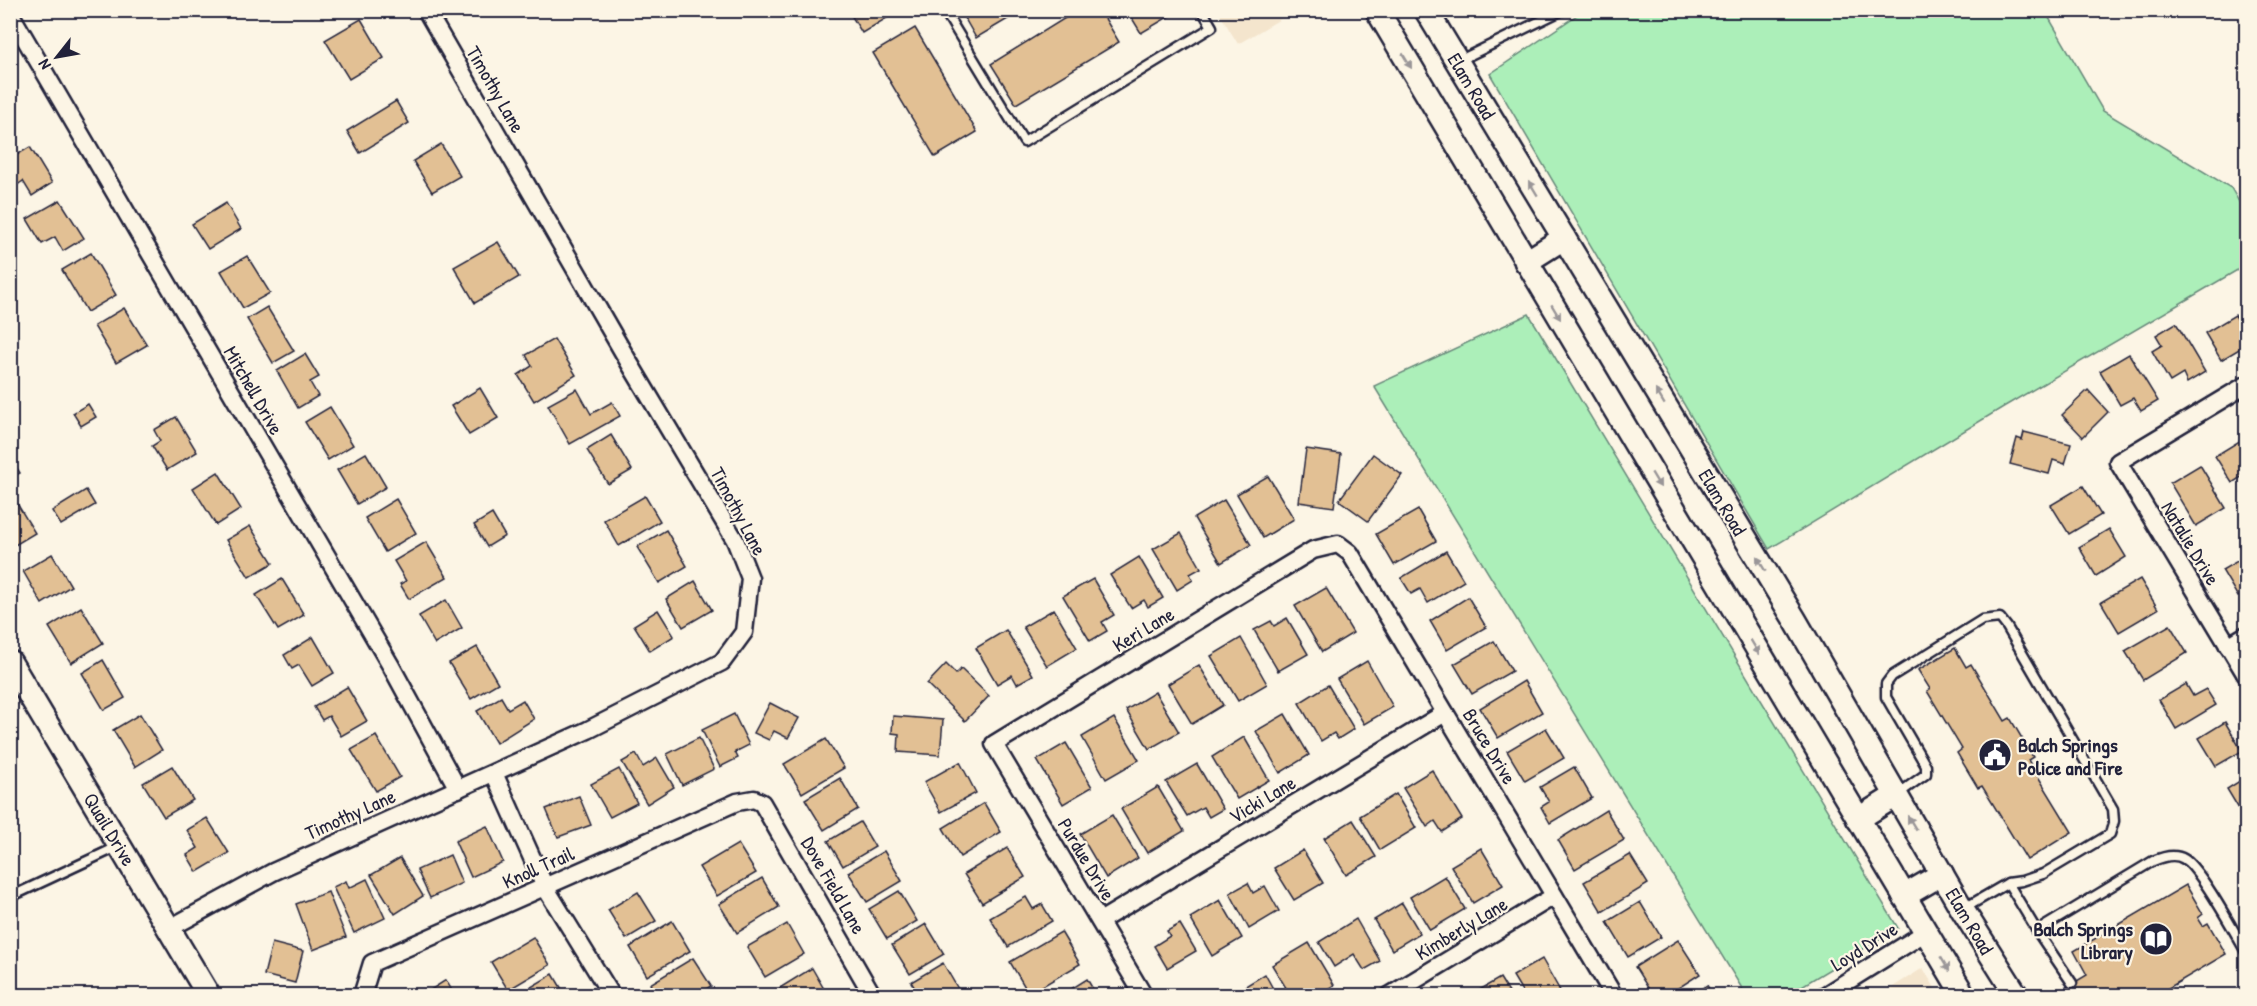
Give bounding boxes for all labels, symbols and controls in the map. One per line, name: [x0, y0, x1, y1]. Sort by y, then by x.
north arrow: [27, 27, 87, 87]
street label: Timothy Lane: [460, 41, 532, 137]
street label: Elam Road: [1442, 48, 1502, 124]
one-way arrow: [1401, 53, 1412, 69]
text: N: [32, 55, 56, 74]
one-way arrow: [1528, 180, 1539, 196]
one-way arrow: [1550, 304, 1561, 320]
street label: Mitchell Drive: [218, 341, 290, 439]
one-way arrow: [1654, 389, 1665, 405]
street label: Timothy Lane: [705, 462, 774, 560]
street label: Elam Road: [1693, 464, 1753, 540]
one-way arrow: [1650, 471, 1660, 488]
street label: Natalie Drive: [2155, 496, 2227, 590]
one-way arrow: [1755, 556, 1766, 572]
street label: Keri Lane: [1107, 600, 1179, 658]
one-way arrow: [1750, 639, 1761, 655]
street label: Bruce Drive: [1457, 703, 1523, 789]
place label: Balch Springs Police and Fire: [2018, 731, 2123, 781]
public building icon: Balch Springs Police and Fire: [1977, 737, 2013, 773]
street label: Vicki Lane: [1224, 769, 1300, 829]
street label: Timothy Lane: [301, 782, 399, 846]
street label: Quail Drive: [78, 787, 142, 871]
street label: Purdue Drive: [1052, 813, 1122, 905]
one-way arrow: [1906, 815, 1917, 831]
street label: Dove Field Lane: [795, 831, 873, 939]
street label: Knoll Trail: [498, 839, 579, 895]
street label: Elam Road: [1940, 883, 2000, 959]
street label: Kimberly Lane: [1410, 890, 1512, 966]
street label: Loyd Drive: [1825, 915, 1903, 977]
place label: Balch Springs Library: [2033, 915, 2134, 966]
library icon: Balch Springs Library: [2138, 921, 2174, 957]
one-way arrow: [1939, 956, 1950, 972]

